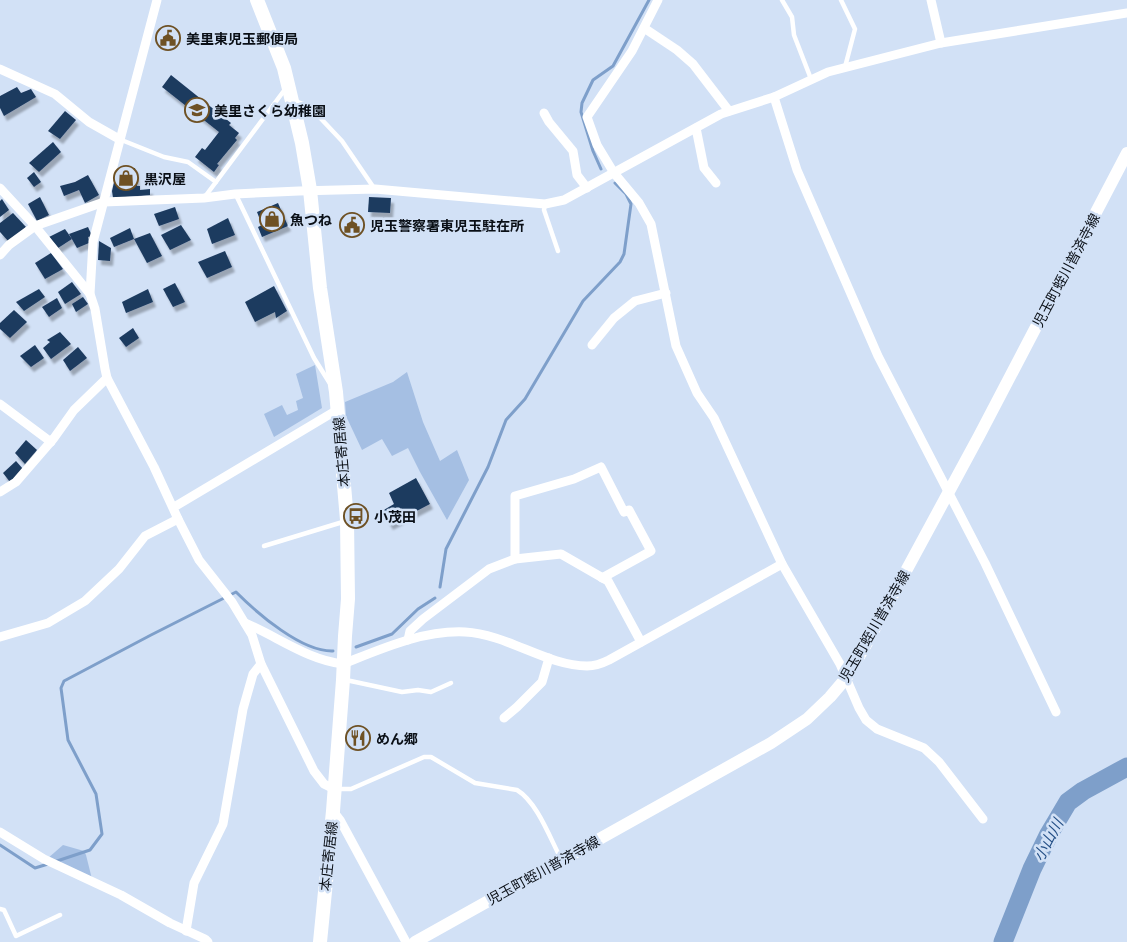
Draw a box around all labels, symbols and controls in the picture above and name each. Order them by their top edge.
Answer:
public building icon: 美里東児玉郵便局 [155,25,181,51]
place label: 美里東児玉郵便局 [186,29,298,48]
school or university icon: 美里さくら幼稚園 [184,97,210,123]
place label: 美里さくら幼稚園 [214,101,326,120]
shop icon: 黒沢屋 [113,165,139,191]
place label: 黒沢屋 [144,169,186,188]
shop icon: 魚つね [259,206,285,232]
place label: 魚つね [290,210,332,229]
street label: 児玉町蛭川普済寺線 [1028,210,1104,330]
public building icon: 児玉警察署東児玉駐在所 [339,212,365,238]
place label: 児玉警察署東児玉駐在所 [370,216,524,235]
street label: 本庄寄居線 [328,416,354,488]
bus stop icon: 小茂田 [343,503,369,529]
place label: 小茂田 [374,507,416,526]
street label: 児玉町蛭川普済寺線 [834,567,914,685]
restaurant icon: めん郷 [345,725,371,751]
place label: めん郷 [376,729,418,748]
water label: 小山川 [1028,813,1069,865]
street label: 本庄寄居線 [315,820,341,892]
street label: 児玉町蛭川普済寺線 [483,831,603,909]

